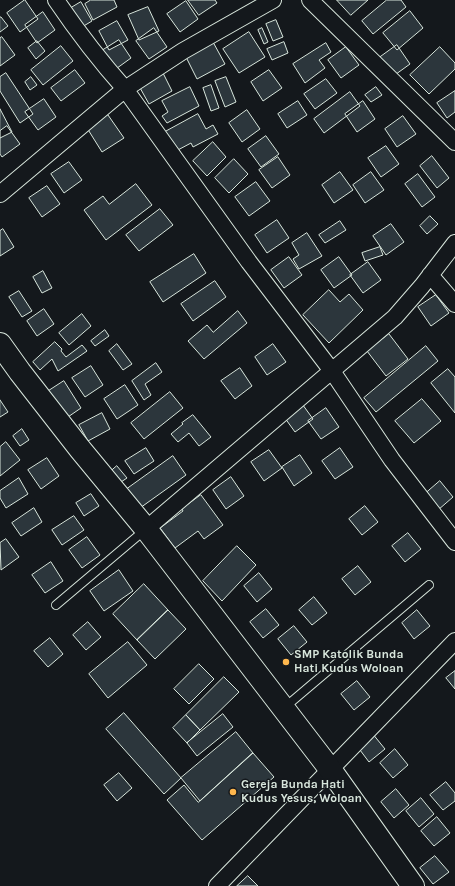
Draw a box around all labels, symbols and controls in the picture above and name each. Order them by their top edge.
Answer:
place label: SMP Katolik Bunda Hati Kudus Woloan [294,648,403,676]
marker: SMP Katolik Bunda Hati Kudus Woloan [281,657,291,667]
place label: Gereja Bunda Hati Kudus Yesus, Woloan [241,778,362,806]
marker: Gereja Bunda Hati Kudus Yesus, Woloan [228,787,238,797]

